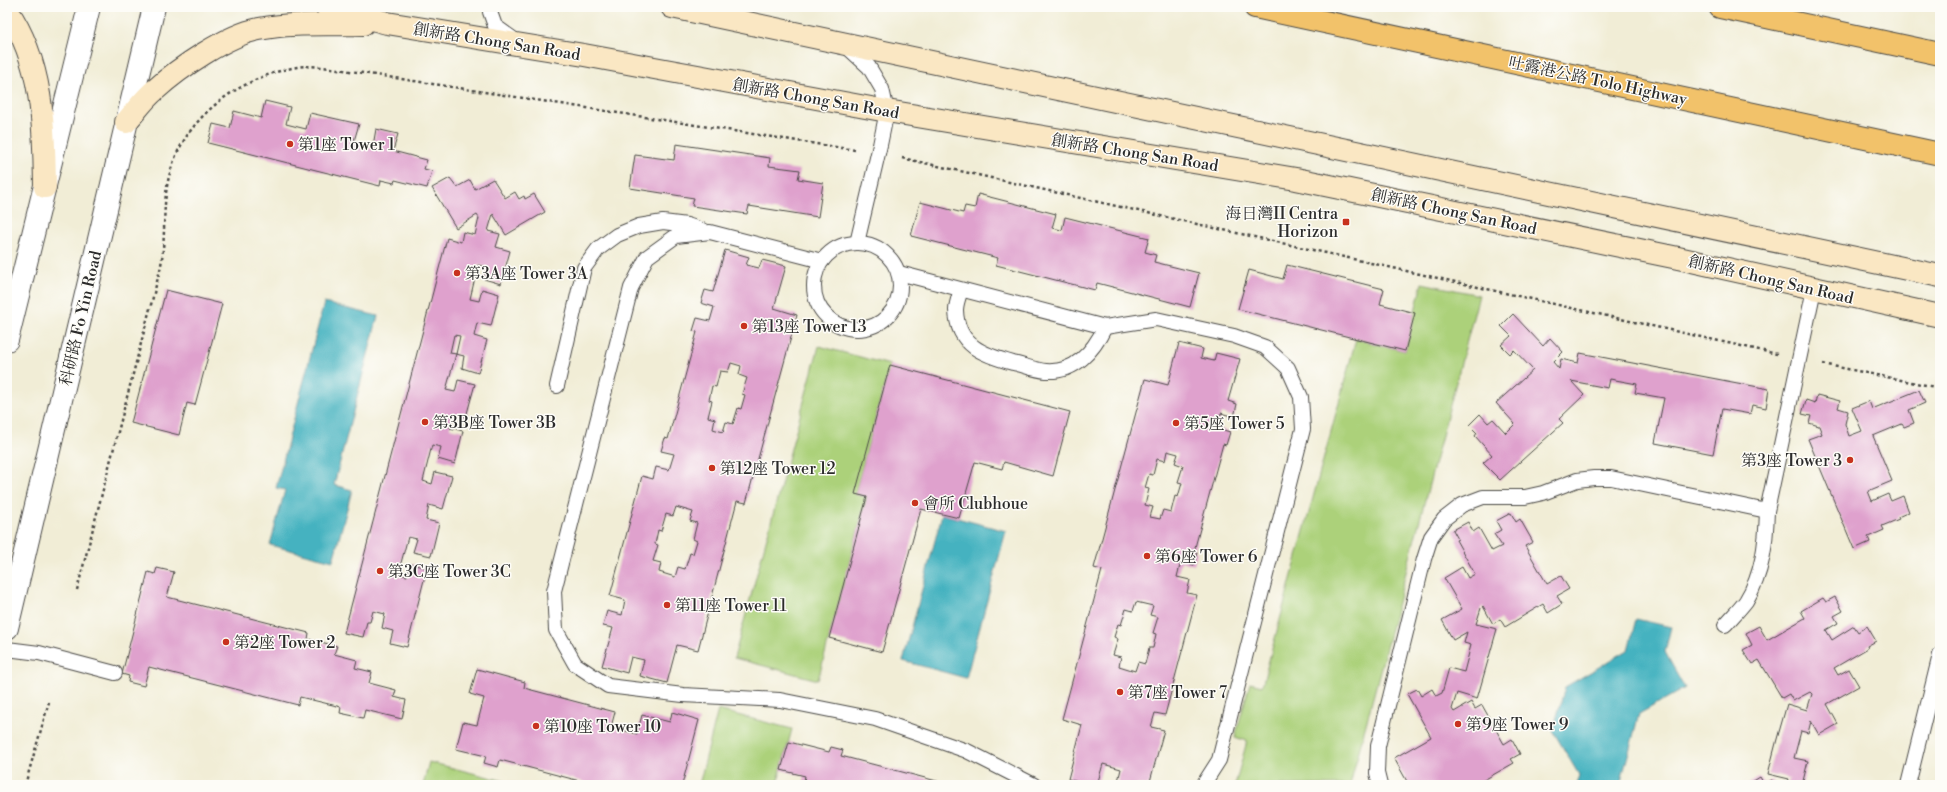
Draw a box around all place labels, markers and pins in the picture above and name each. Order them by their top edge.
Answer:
place label: 第1座 Tower 1 [298,135,395,155]
marker: 第1座 Tower 1 [285,139,295,149]
place label: 海日灣II Centra Horizon [1225,204,1339,242]
marker: 海日灣II Centra Horizon [1341,217,1351,227]
place label: 第3A座 Tower 3A [465,264,589,284]
marker: 第3A座 Tower 3A [452,268,462,278]
place label: 第13座 Tower 13 [752,317,867,337]
marker: 第13座 Tower 13 [739,321,749,331]
place label: 第3B座 Tower 3B [433,413,556,433]
place label: 第5座 Tower 5 [1184,414,1285,434]
marker: 第3B座 Tower 3B [420,417,430,427]
marker: 第5座 Tower 5 [1171,418,1181,428]
place label: 第3座 Tower 3 [1741,451,1842,471]
marker: 第3座 Tower 3 [1845,455,1855,465]
place label: 第12座 Tower 12 [720,459,836,479]
marker: 第12座 Tower 12 [707,463,717,473]
place label: 會所 Clubhoue [923,494,1028,514]
marker: 會所 Clubhoue [910,498,920,508]
place label: 第6座 Tower 6 [1155,547,1258,567]
marker: 第6座 Tower 6 [1142,551,1152,561]
place label: 第3C座 Tower 3C [388,562,511,582]
marker: 第3C座 Tower 3C [375,566,385,576]
place label: 第11座 Tower 11 [675,596,787,616]
marker: 第11座 Tower 11 [662,600,672,610]
place label: 第2座 Tower 2 [234,633,335,653]
marker: 第2座 Tower 2 [221,637,231,647]
place label: 第7座 Tower 7 [1128,683,1227,703]
marker: 第7座 Tower 7 [1115,687,1125,697]
place label: 第9座 Tower 9 [1466,715,1569,735]
place label: 第10座 Tower 10 [544,717,661,737]
marker: 第9座 Tower 9 [1453,719,1463,729]
marker: 第10座 Tower 10 [531,721,541,731]

